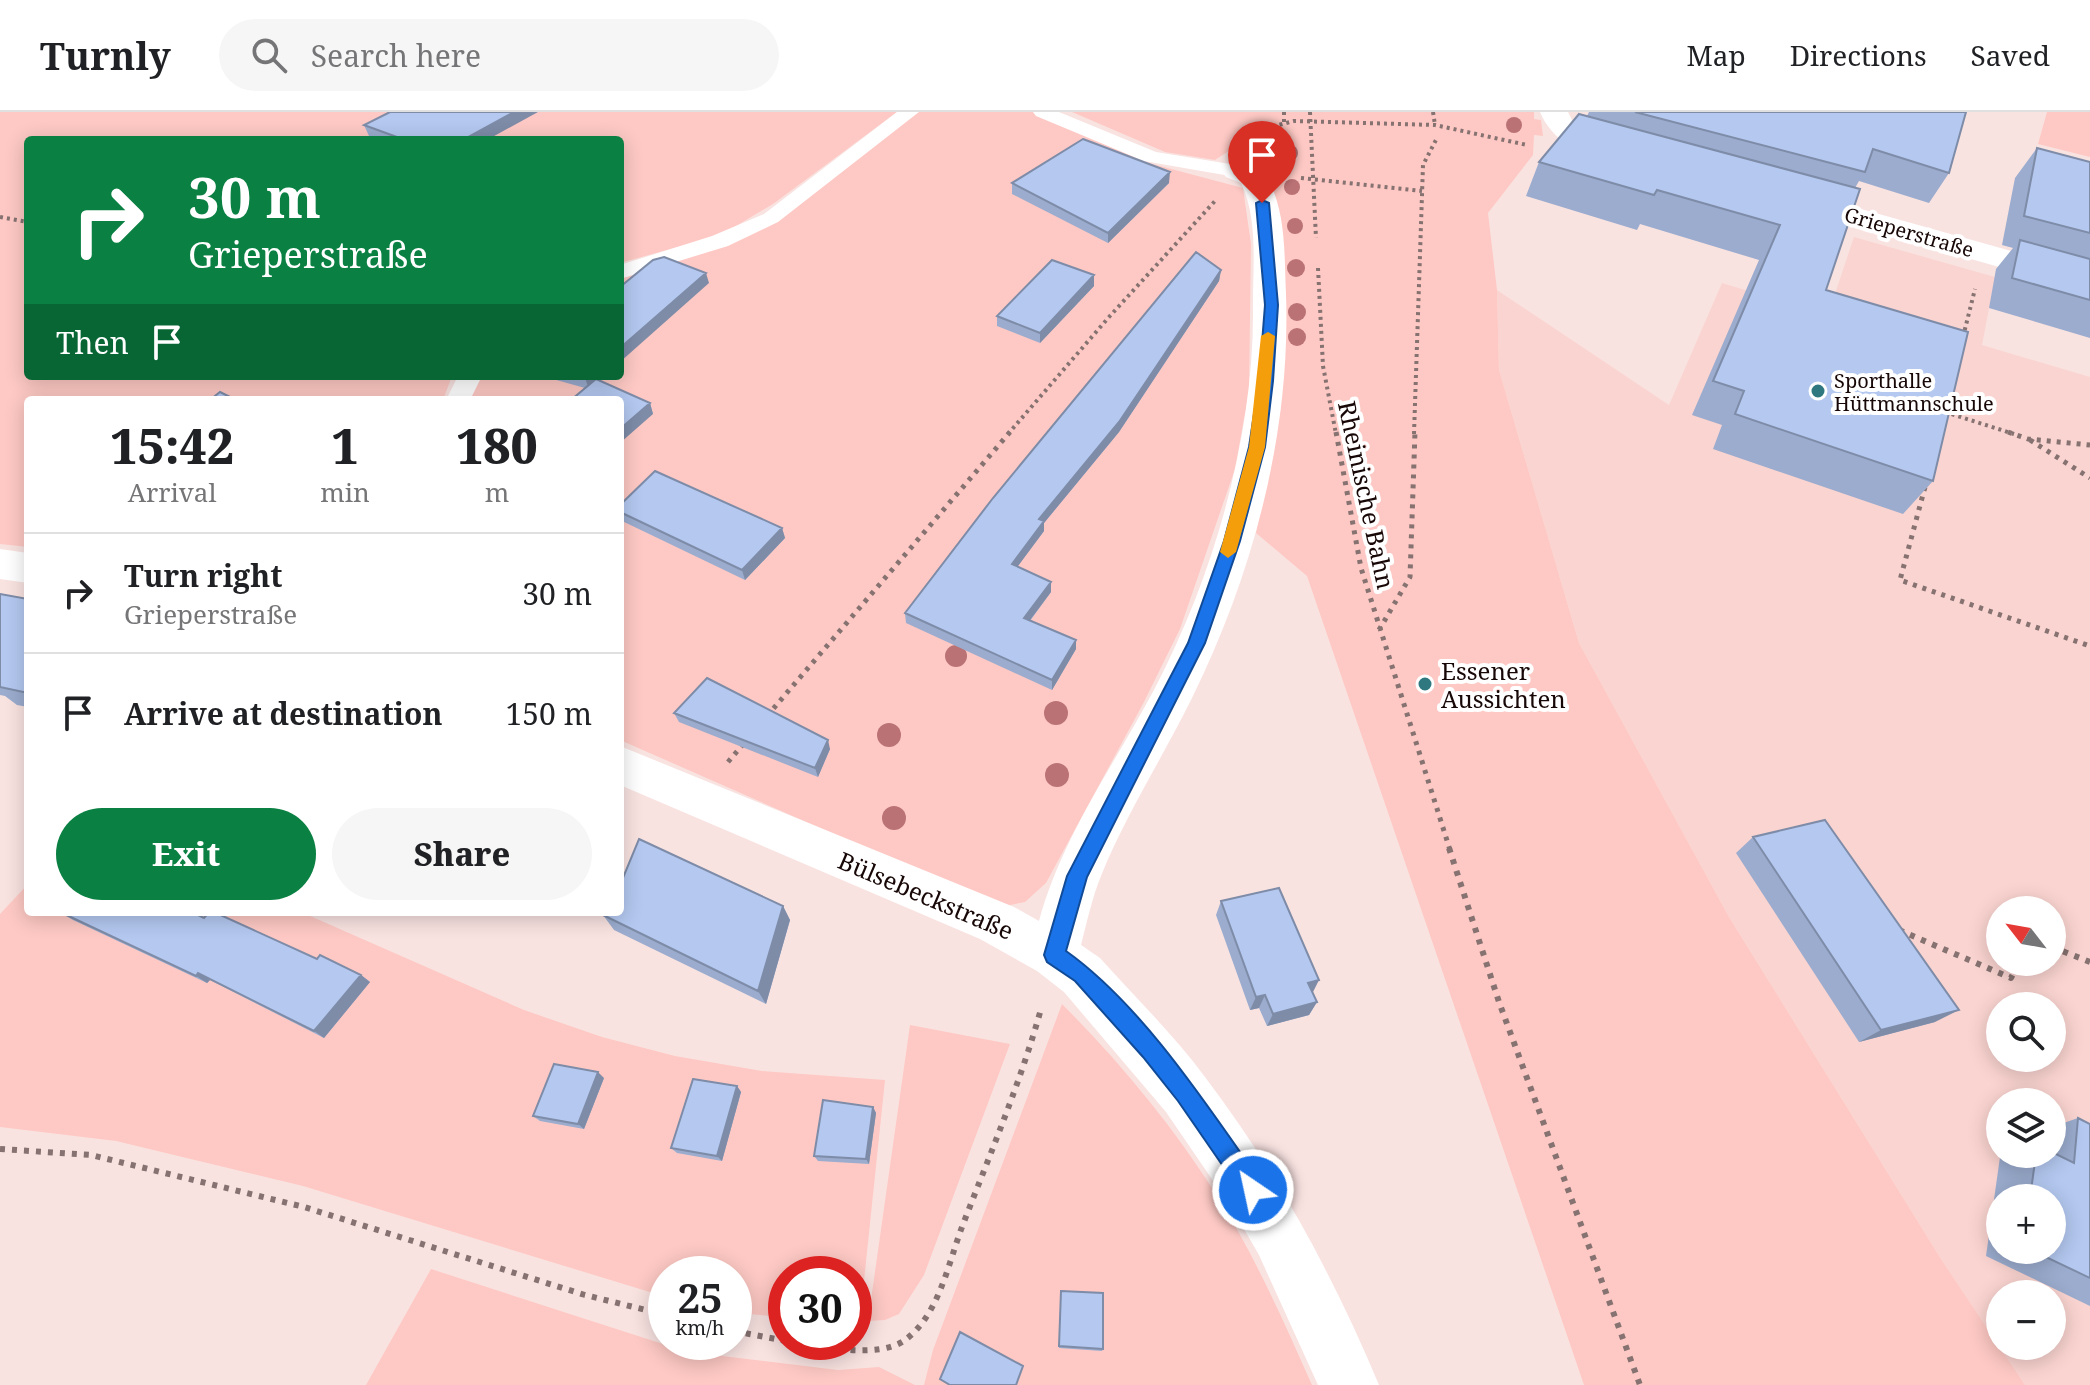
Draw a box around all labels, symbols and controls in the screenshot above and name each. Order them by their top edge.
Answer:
search box [219,19,779,91]
text: Turnly [40,29,171,81]
icon: search [247,33,291,77]
text: Search here [311,35,481,76]
text: Map [1686,36,1746,74]
text: Directions [1790,36,1927,74]
text: Saved [1971,36,2050,74]
pin [1228,121,1296,203]
icon: arrive [1240,133,1284,177]
text: 30 m [188,158,321,234]
icon: right [56,168,160,272]
street label: Grieperstraße [1841,201,1977,263]
text: Grieperstraße [188,230,428,279]
icon: arrive [145,320,189,364]
text: Then [56,322,129,363]
place label: Sporthalle Hüttmannschule [1834,367,1994,417]
marker: Sporthalle Hüttmannschule [1809,382,1827,400]
street label: Rheinische Bahn [1331,398,1403,592]
text: 15:42 [110,413,234,478]
text: 1 [331,413,359,478]
text: 180 [456,413,538,478]
text: Arrival [128,474,217,510]
text: min [320,474,370,510]
text: m [485,474,509,510]
text: Turn right [124,555,282,596]
icon: right [56,571,100,615]
text: 30 m [522,573,592,614]
text: Grieperstraße [124,596,297,632]
place label: Essener Aussichten [1441,654,1566,715]
marker: Essener Aussichten [1416,675,1434,693]
icon: arrive [56,691,100,735]
text: Arrive at destination [124,693,443,734]
text: 150 m [506,693,592,734]
button: Exit [56,808,316,900]
button: Share [332,808,592,900]
street label: Bülsebeckstraße [833,843,1019,947]
north arrow [1986,896,2066,976]
map controls [1986,896,2066,1360]
button: search [1986,992,2066,1072]
button: layers [1986,1088,2066,1168]
position arrow [1211,1148,1295,1232]
button: + [1986,1184,2066,1264]
speed limit sign: 30 [768,1256,872,1360]
text: 25 [677,1270,723,1325]
button: − [1986,1280,2066,1360]
text: km/h [675,1314,725,1341]

